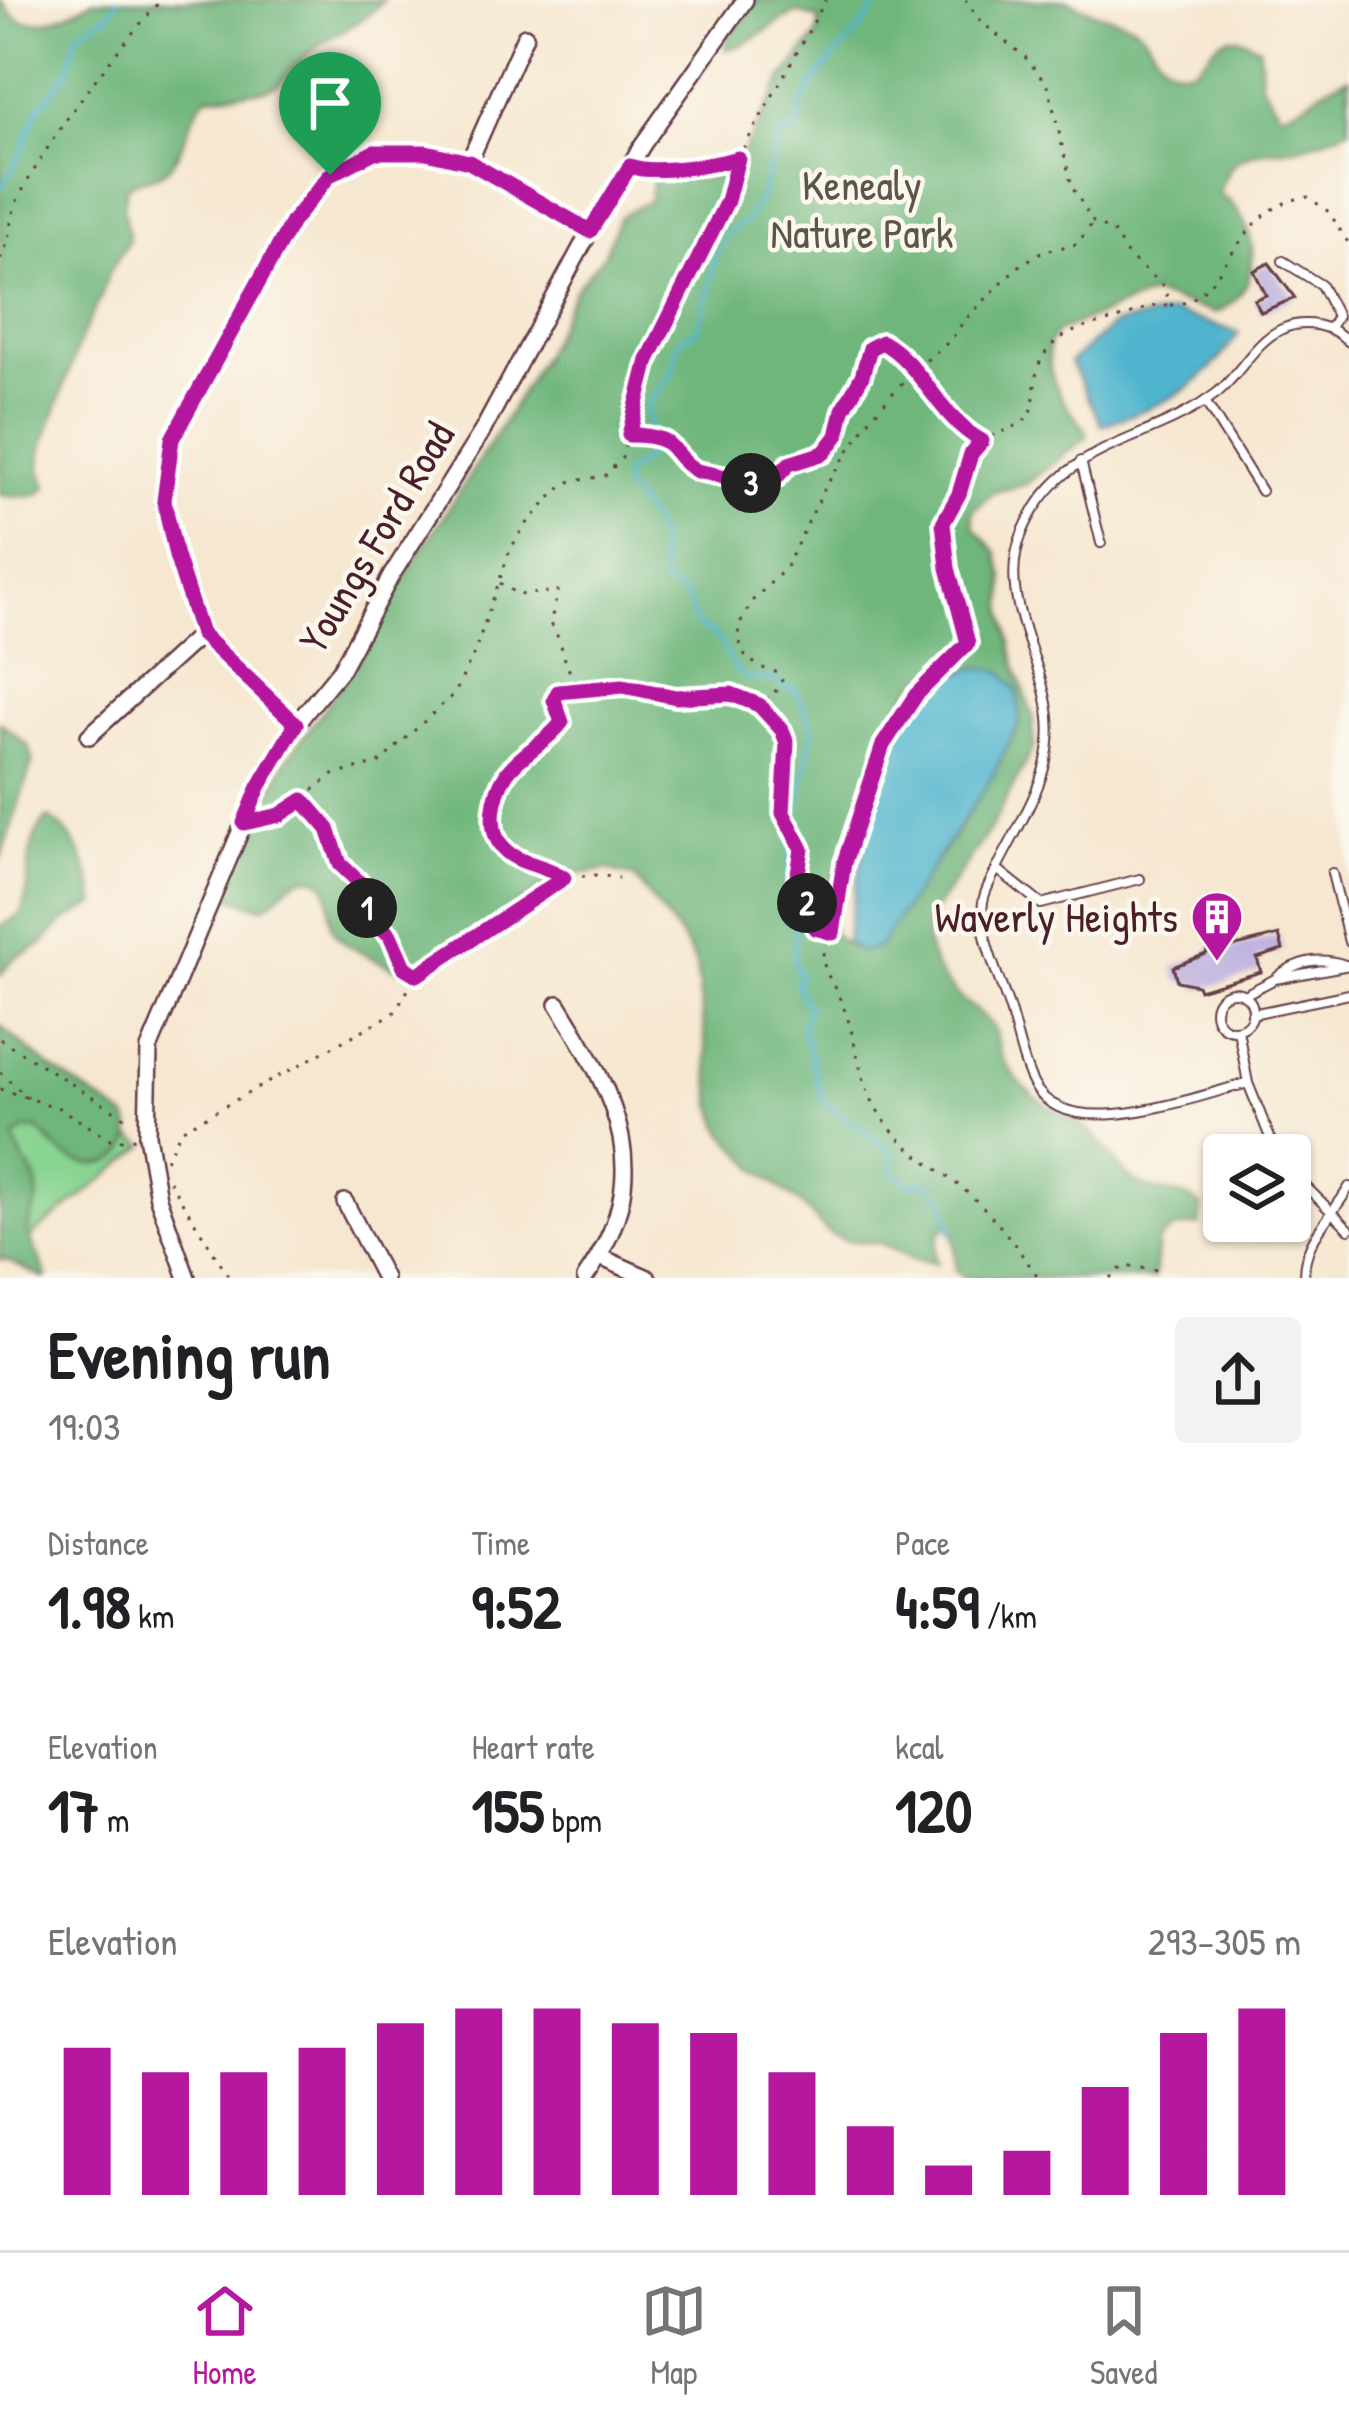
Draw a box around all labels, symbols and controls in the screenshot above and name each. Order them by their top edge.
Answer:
pin [279,52,381,175]
icon: arrive [297,70,363,136]
park label: Kenealy Nature Park [771,156,953,261]
street label: Youngs Ford Road [284,411,467,663]
pin: 3 [721,453,781,513]
text: 3 [744,461,758,505]
pin: 2 [777,873,837,933]
pin: 1 [337,878,397,938]
text: 2 [799,881,815,925]
text: 1 [361,886,373,930]
place label: Waverly Heights [935,888,1178,945]
building icon: Waverly Heights [1189,889,1245,963]
map controls [1203,1134,1311,1242]
button: layers [1203,1134,1311,1242]
text: Evening run [48,1309,330,1399]
button: share [1175,1317,1301,1443]
text: 19:03 [48,1399,120,1452]
text: Distance [48,1521,149,1565]
text: Time [472,1521,530,1565]
text: Pace [895,1521,950,1565]
text: 1.98 [48,1565,131,1647]
text: 9:52 [472,1565,561,1647]
text: 4:59 [895,1565,979,1647]
text: km [131,1594,174,1638]
text: /km [979,1594,1037,1638]
text: Elevation [48,1725,158,1769]
text: Heart rate [472,1725,595,1769]
text: kcal [895,1725,944,1769]
text: 17 [48,1769,99,1851]
text: 155 [472,1769,544,1851]
text: 120 [895,1769,972,1851]
text: m [99,1798,130,1842]
text: bpm [544,1798,602,1842]
text: Elevation [48,1914,178,1967]
text: 293–305 m [1148,1914,1301,1967]
tab: Home [192,2278,258,2394]
tab: Map [641,2278,707,2394]
tab: Saved [1090,2278,1157,2394]

